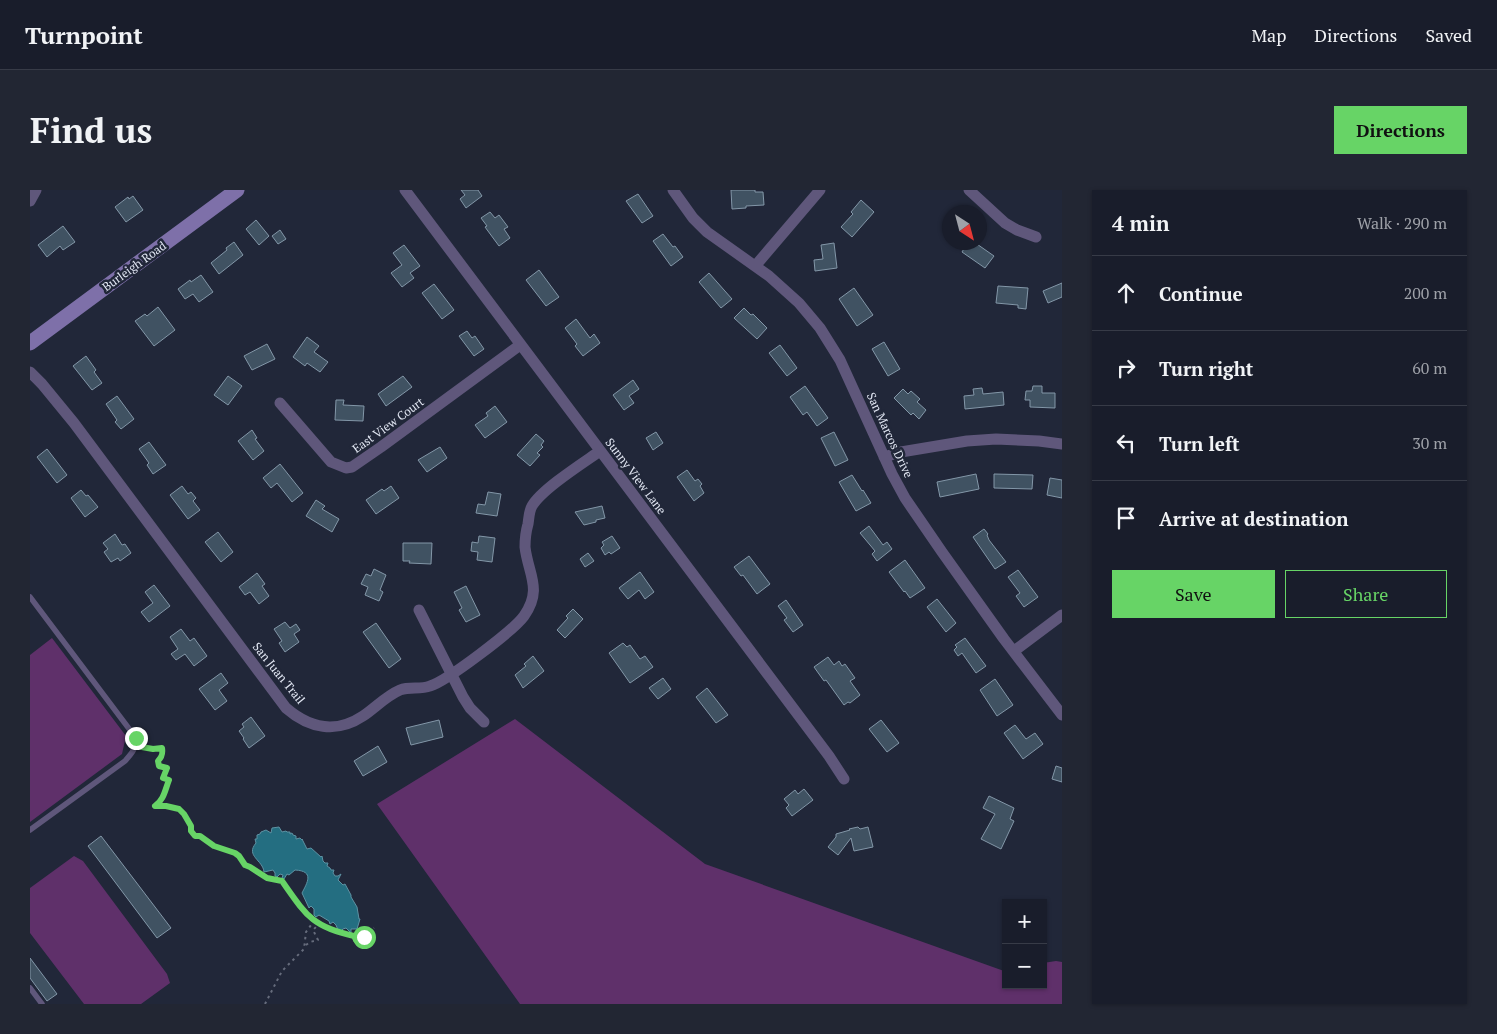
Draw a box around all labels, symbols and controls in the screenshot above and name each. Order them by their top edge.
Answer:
text: Turnpoint [25,19,143,51]
text: Map [1251,23,1286,47]
text: Directions [1314,23,1397,47]
text: Saved [1425,23,1472,47]
button: Directions [1334,106,1467,154]
text: Find us [30,107,152,153]
north arrow [942,205,987,250]
text: 4 min [1112,209,1169,237]
text: Walk · 290 m [1357,212,1447,234]
street label: Burleigh Road [99,238,169,294]
icon: ahead [1112,279,1140,307]
text: Continue [1159,281,1243,306]
text: 200 m [1404,282,1447,304]
icon: right [1112,354,1140,382]
text: Turn right [1159,356,1253,381]
text: 60 m [1412,357,1447,379]
street label: San Marcos Drive [864,390,916,480]
street label: East View Court [349,394,427,456]
icon: left [1112,429,1140,457]
text: Turn left [1159,431,1240,456]
text: 30 m [1412,432,1447,454]
street label: Sunny View Lane [602,435,670,517]
icon: arrive [1112,504,1140,532]
text: Arrive at destination [1159,506,1348,531]
button: Save [1112,570,1275,618]
button: Share [1285,570,1447,618]
street label: San Juan Trail [250,639,309,707]
route end [125,727,148,750]
map controls [1002,899,1047,989]
button: + [1002,899,1047,944]
route start [353,926,376,949]
button: − [1002,944,1047,989]

